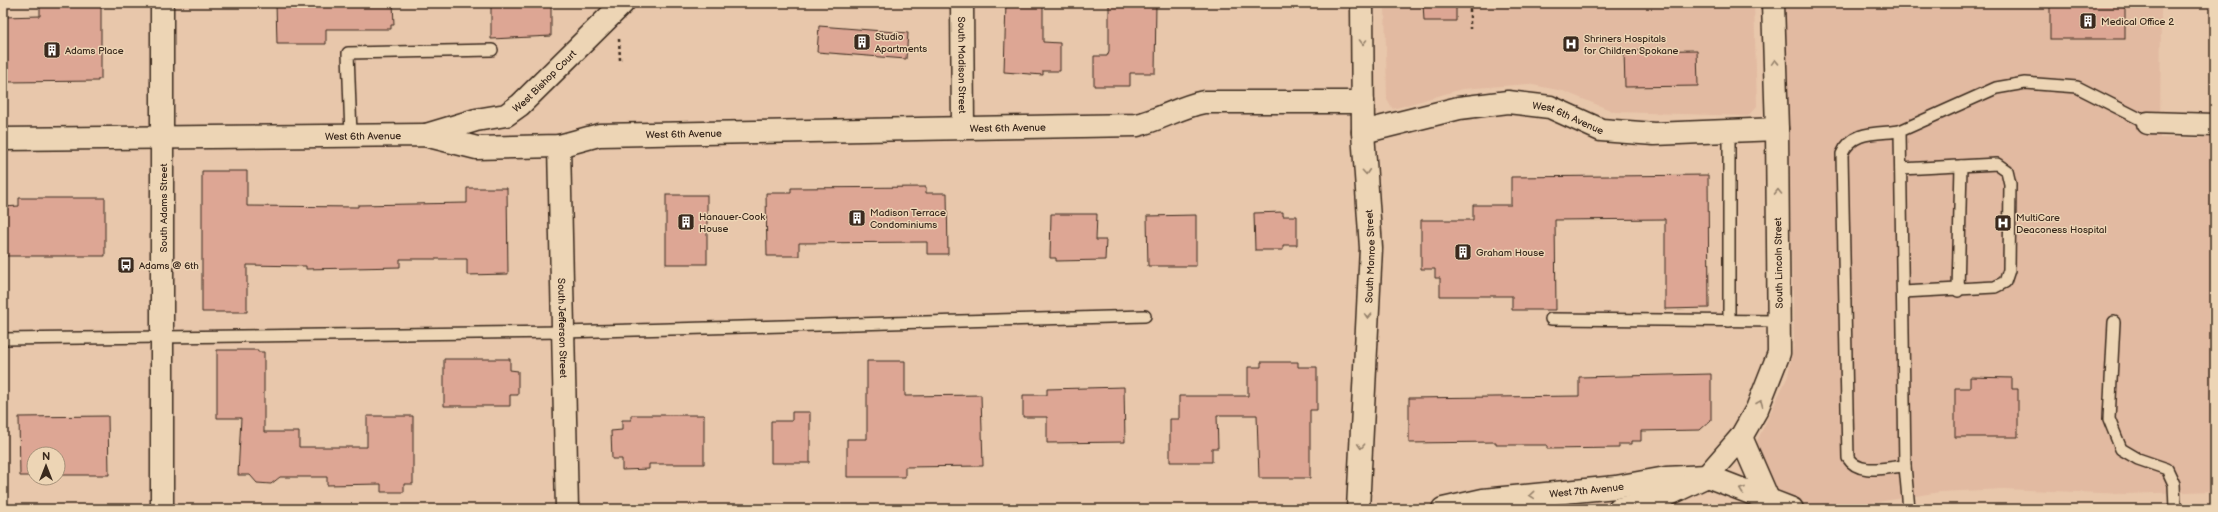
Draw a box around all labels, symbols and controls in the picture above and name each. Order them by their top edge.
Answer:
building icon: Medical Office 2 [2078,11,2098,31]
street label: South Madison Street [955,16,968,114]
place label: Medical Office 2 [2101,16,2174,28]
place label: Studio Apartments [875,31,927,55]
building icon: Studio Apartments [852,32,872,52]
place label: Shriners Hospitals for Children Spokane [1584,33,1679,57]
hospital icon: Shriners Hospitals for Children Spokane [1561,34,1581,54]
one-way arrow [1359,39,1367,45]
building icon: Adams Place [42,40,62,60]
place label: Adams Place [65,45,124,57]
street label: West Bishop Court [511,48,579,115]
one-way arrow [1771,59,1779,65]
street label: West 6th Avenue [1532,100,1605,137]
street label: West 6th Avenue [970,122,1046,135]
street label: West 6th Avenue [646,128,722,141]
street label: West 6th Avenue [325,130,401,143]
street label: South Adams Street [158,164,170,252]
one-way arrow [1362,169,1370,175]
one-way arrow [1774,189,1782,195]
place label: Madison Terrace Condominiums [870,207,946,231]
building icon: Madison Terrace Condominiums [847,208,867,228]
street label: South Monroe Street [1363,209,1378,303]
place label: Hanauer-Cook House [699,211,765,235]
building icon: Hanauer-Cook House [676,212,696,232]
place label: MultiCare Deaconess Hospital [2016,212,2107,236]
hospital icon: MultiCare Deaconess Hospital [1993,213,2013,233]
street label: South Lincoln Street [1772,217,1786,309]
building icon: Graham House [1453,242,1473,262]
place label: Graham House [1476,247,1544,259]
bus stop icon: Adams @ 6th [116,255,136,275]
place label: Adams @ 6th [139,260,199,272]
street label: South Jefferson Street [555,278,569,378]
one-way arrow [1363,313,1372,319]
one-way arrow [1755,399,1763,406]
one-way arrow [1357,442,1366,449]
north arrow [26,446,66,486]
text: N [42,450,50,463]
street label: West 7th Avenue [1549,481,1625,500]
one-way arrow [1739,486,1746,494]
one-way arrow [1529,490,1535,499]

